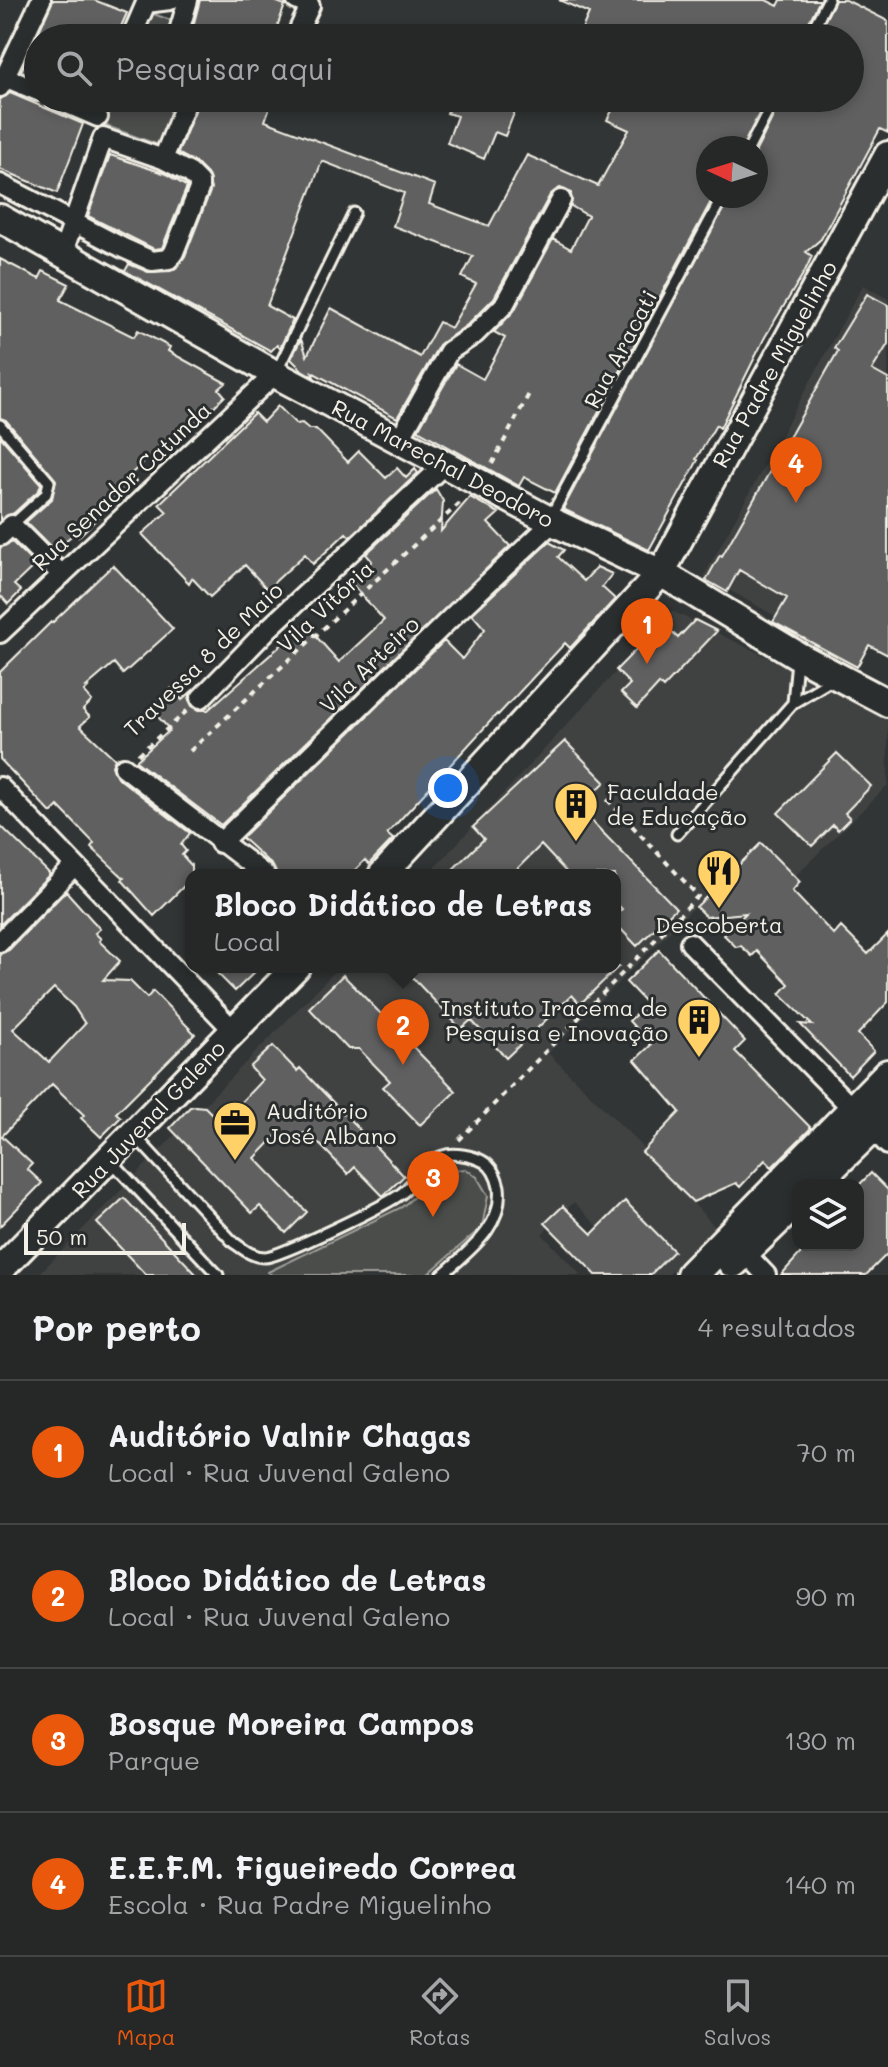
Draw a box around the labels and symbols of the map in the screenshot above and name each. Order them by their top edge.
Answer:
north arrow [696,136,768,208]
street label: Rua Padre Miguelinho [705,255,843,473]
street label: Rua Aracati [577,285,663,413]
street label: Rua Marechal Deodoro [327,392,559,534]
street label: Rua Senador Catunda [25,395,217,577]
pin: 4 [770,437,822,503]
street label: Vila Vitória [270,554,380,658]
street label: Travessa 8 de Maio [117,576,289,742]
pin: 1 [621,598,673,664]
street label: Vila Arteiro [313,609,425,719]
your location [428,768,468,808]
place label: Faculdade de Educação [607,777,747,831]
building icon: Faculdade de Educação [552,780,600,843]
restaurant icon: Descoberta [695,847,743,910]
place label: Descoberta [655,910,783,939]
place label: Instituto Iracema de Pesquisa e Inovação [441,993,668,1047]
building icon: Instituto Iracema de Pesquisa e Inovação [675,996,723,1059]
pin: 2 [377,999,429,1065]
street label: Rua Juvenal Galeno [65,1034,231,1204]
place label: Auditório José Albano [266,1096,396,1150]
office icon: Auditório José Albano [211,1099,259,1162]
pin: 3 [407,1151,459,1217]
scale bar [24,1219,186,1255]

